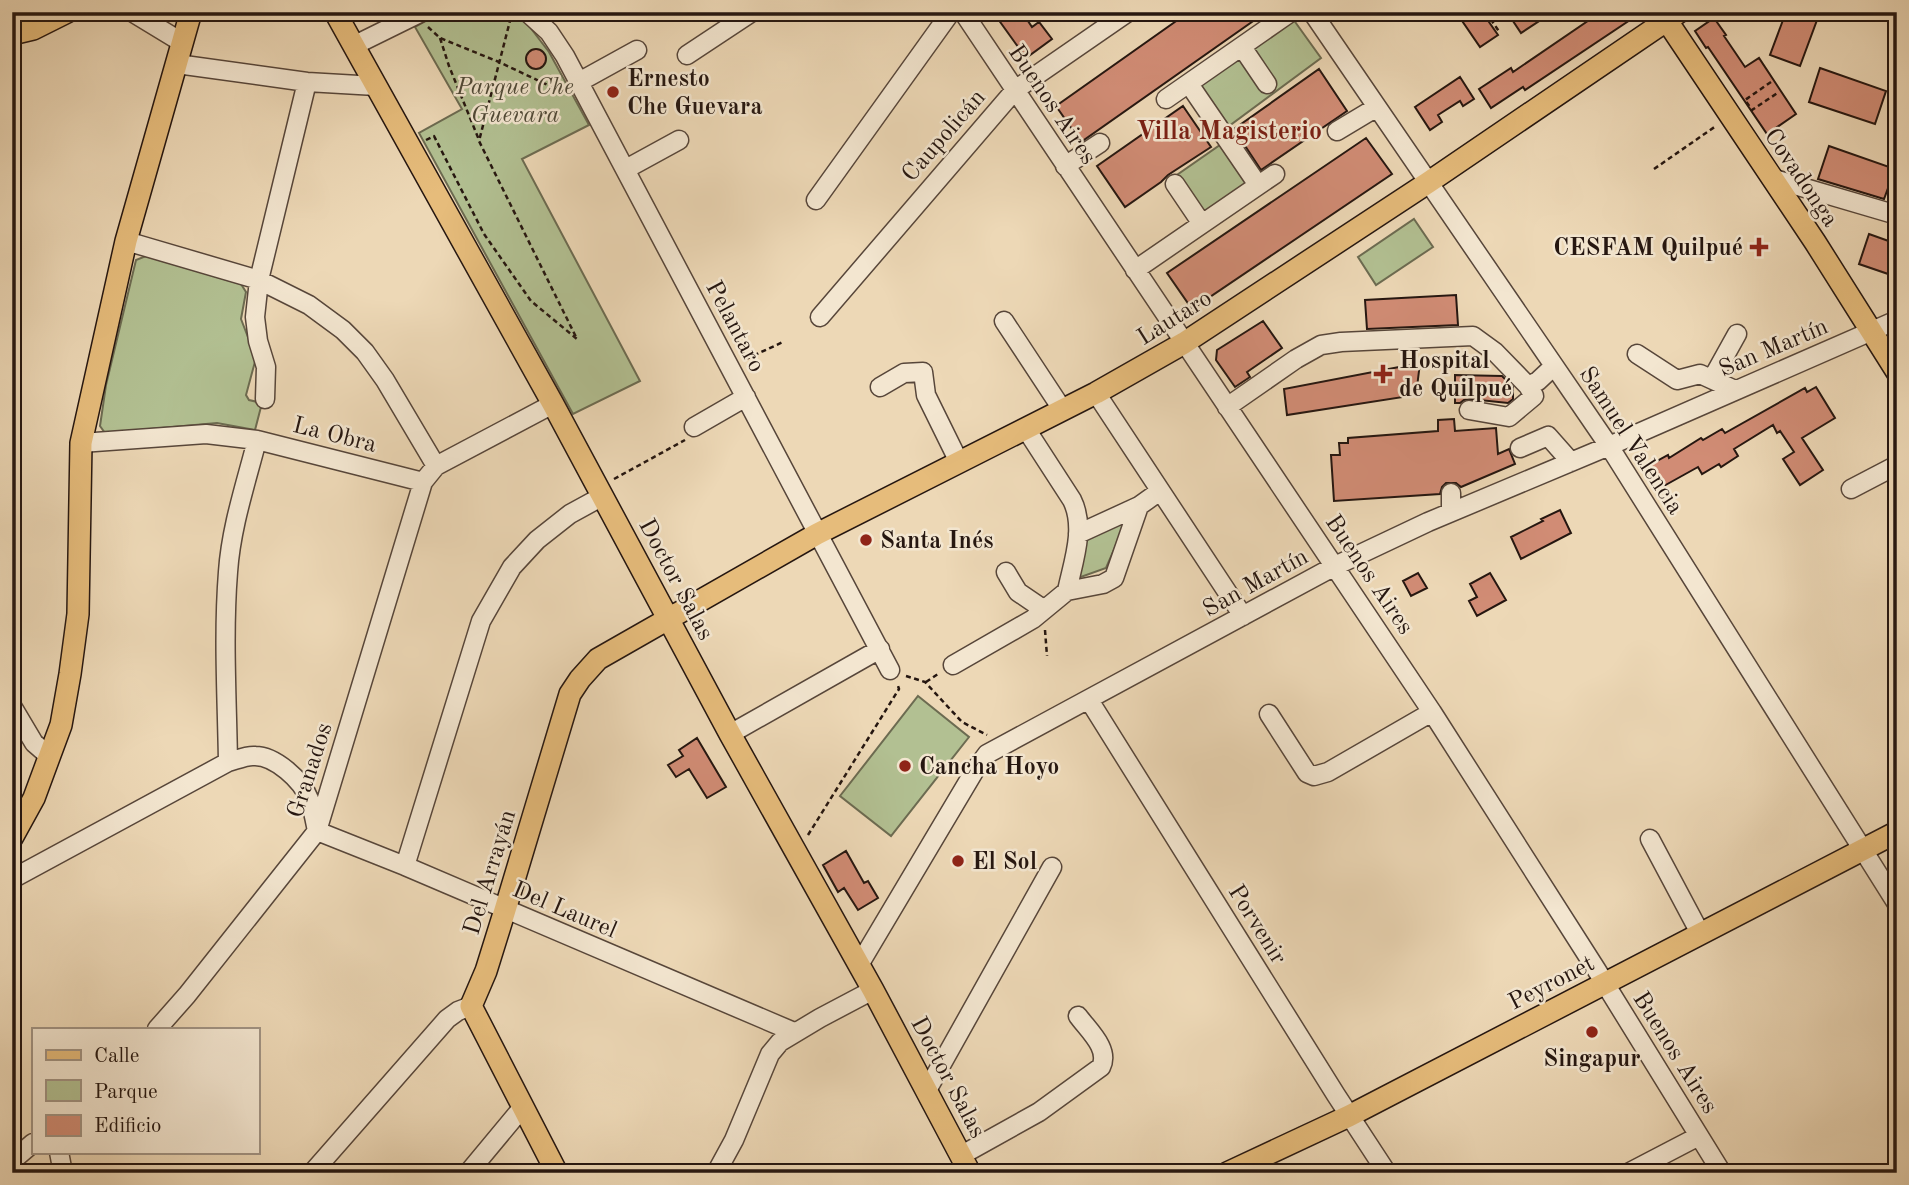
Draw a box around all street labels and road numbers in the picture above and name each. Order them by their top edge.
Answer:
street label: Buenos Aires [1003,41,1100,169]
street label: Caupolicán [898,86,991,187]
street label: Covadonga [1759,125,1842,232]
street label: Pelantaro [700,277,768,376]
street label: Lautaro [1134,287,1217,351]
street label: San Martín [1716,315,1832,383]
street label: Samuel Valencia [1574,363,1687,519]
street label: La Obra [290,414,379,458]
street label: Buenos Aires [1320,511,1417,639]
street label: Doctor Salas [633,515,717,644]
street label: San Martín [1199,545,1313,622]
street label: Granados [284,720,338,821]
street label: Del Arrayán [461,807,521,938]
street label: Del Laurel [508,878,620,944]
street label: Porvenir [1223,881,1290,969]
street label: Peyronet [1505,952,1599,1016]
street label: Buenos Aires [1627,988,1721,1118]
street label: Doctor Salas [905,1013,989,1142]

